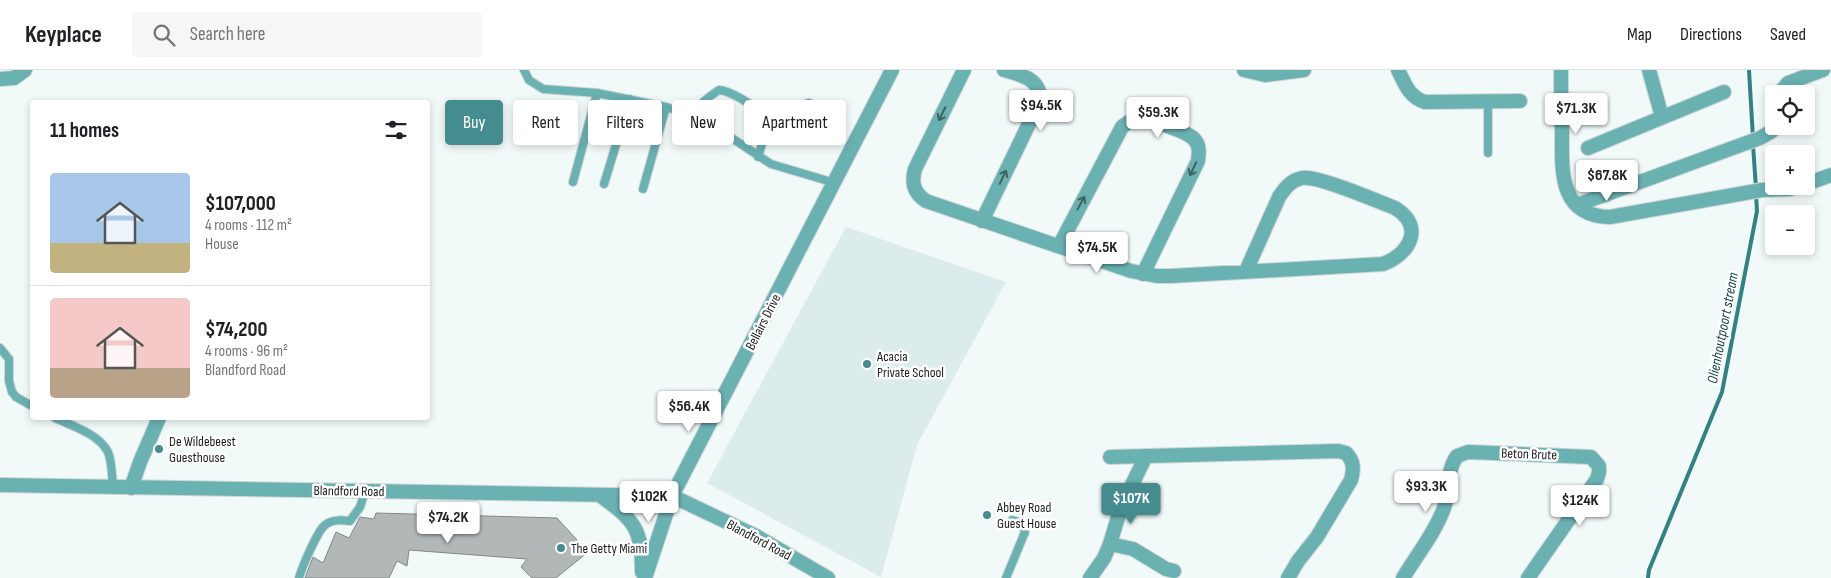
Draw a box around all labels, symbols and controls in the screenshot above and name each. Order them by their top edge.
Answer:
search box [132,12,482,57]
text: Keyplace [25,20,102,49]
icon: search [150,21,178,49]
text: Search here [190,23,265,46]
text: Map [1627,24,1652,45]
text: Directions [1680,24,1742,45]
text: Saved [1770,24,1806,45]
map controls [1765,85,1815,255]
button: locate [1765,85,1815,135]
pin: $94.5K [1000,90,1082,132]
pin: $71.3K [1535,92,1617,135]
text: $94.5K [1020,96,1062,115]
pin: $59.3K [1117,97,1199,139]
text: $71.3K [1556,99,1596,118]
chip: Buy [445,100,503,145]
chip: Rent [513,100,578,145]
chip: Filters [588,100,662,145]
chip: New [672,100,734,145]
chip: Apartment [744,100,846,145]
text: $59.3K [1137,103,1179,122]
one-way arrow [937,106,946,121]
icon: filters [382,116,410,144]
text: 11 homes [50,118,119,143]
button: + [1765,145,1815,195]
pin: $67.8K [1566,160,1648,202]
one-way arrow [1188,162,1198,177]
text: $67.8K [1587,166,1627,185]
one-way arrow [999,170,1009,185]
text: $107,000 [205,191,276,216]
icon: home [90,193,150,253]
one-way arrow [1077,196,1087,211]
button: − [1765,205,1815,255]
text: 4 rooms · 112 m² [205,216,292,235]
pin: $74.5K [1056,232,1138,274]
text: House [205,235,239,254]
text: $74.5K [1077,238,1117,257]
water label: Olienhoutpoort stream [1703,270,1743,385]
street label: Bellairs Drive [742,291,784,353]
text: $74,200 [205,317,268,342]
icon: home [90,318,150,378]
text: 4 rooms · 96 m² [205,342,288,361]
place label: Acacia Private School [876,348,944,381]
marker: Acacia Private School [861,358,873,370]
text: Blandford Road [205,361,286,380]
pin: $56.4K [648,390,730,433]
text: $56.4K [668,397,710,416]
place label: De Wildebeest Guesthouse [169,433,236,466]
marker: De Wildebeest Guesthouse [153,443,165,455]
street label: Beton Brute [1501,445,1557,463]
pin: $93.3K [1385,470,1467,513]
text: $93.3K [1405,477,1447,496]
pin: $102K [614,480,684,523]
street label: Blandford Road [313,482,385,500]
pin: $107K [1096,482,1166,525]
pin: $124K [1545,484,1615,527]
text: $102K [631,487,667,506]
text: $107K [1112,489,1150,508]
text: $124K [1562,491,1598,510]
place label: Abbey Road Guest House [996,499,1056,532]
pin: $74.2K [407,502,489,544]
text: $74.2K [428,508,468,527]
marker: Abbey Road Guest House [981,509,993,521]
street label: Blandford Road [724,516,794,564]
place label: The Getty Miami [571,540,647,557]
marker: The Getty Miami [555,542,567,554]

